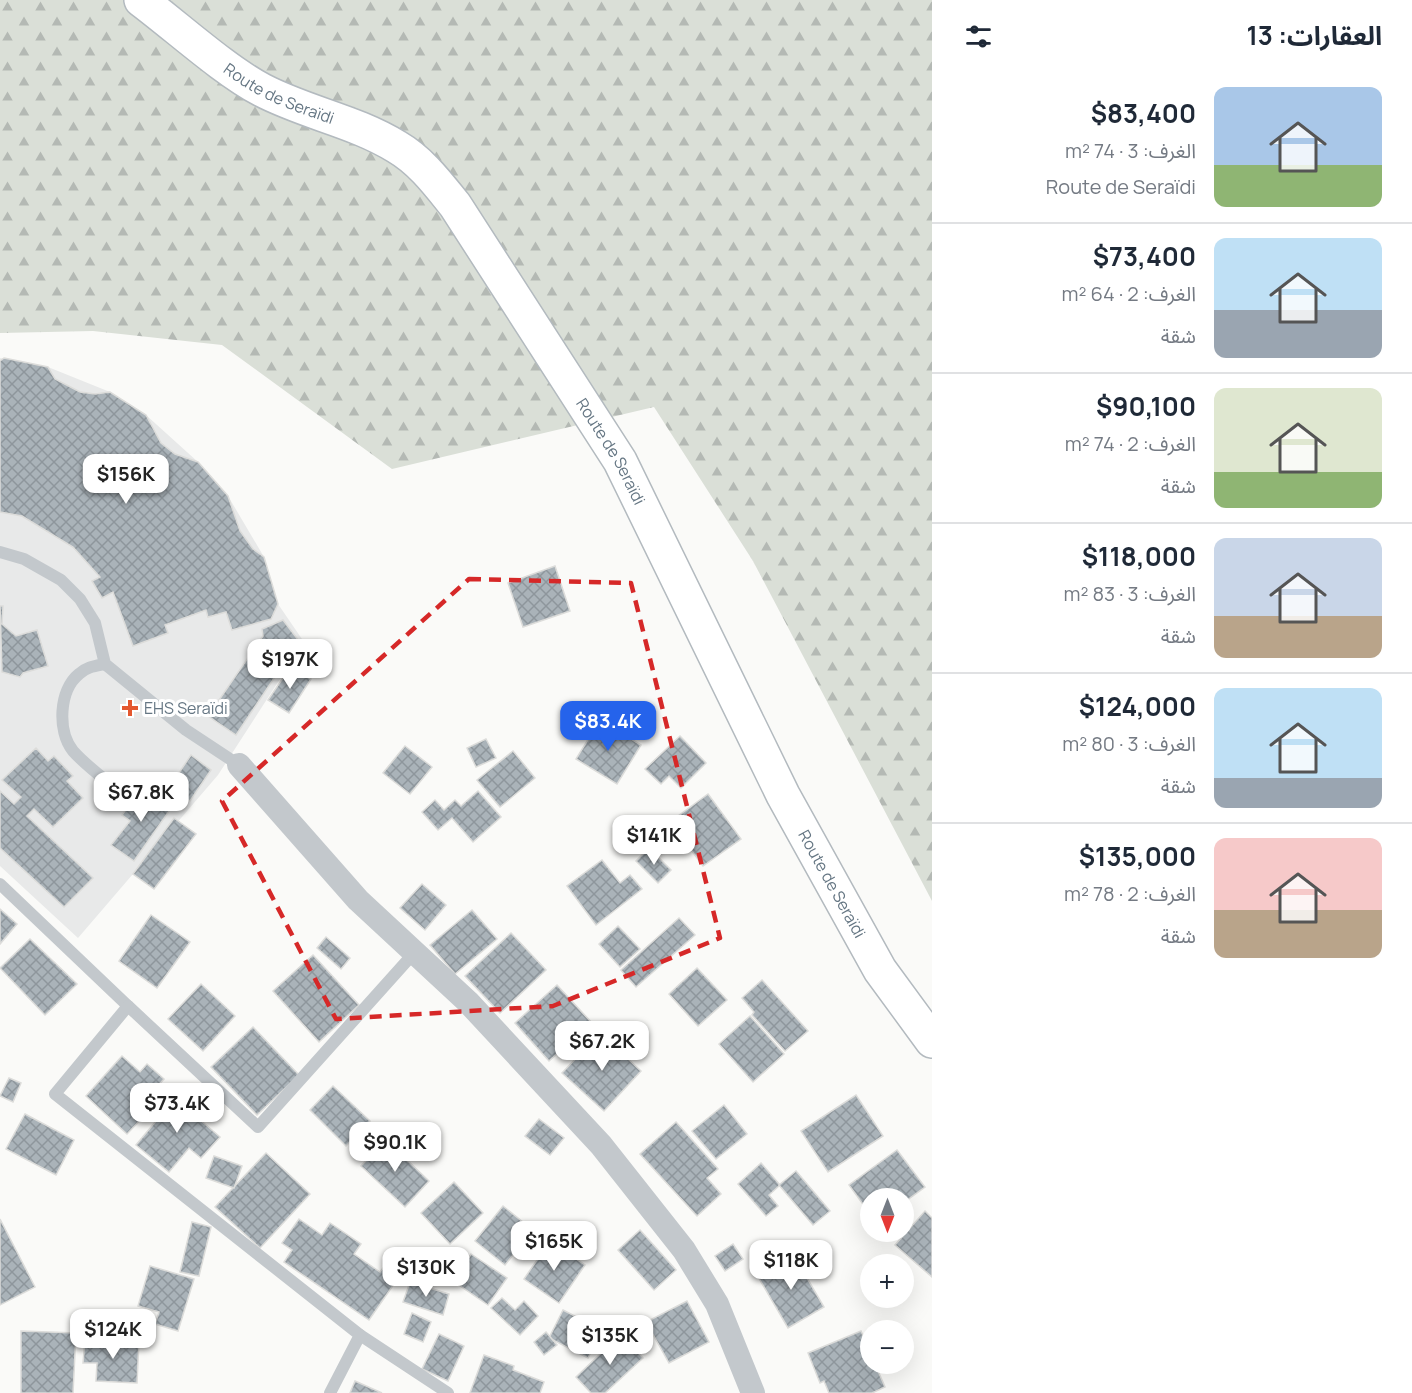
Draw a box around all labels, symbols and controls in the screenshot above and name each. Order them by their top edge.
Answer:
text: العقارات: 13 [1246,17,1382,53]
icon: filters [962,20,995,53]
street label: Route de Seraïdi [219,58,337,129]
text: $83,400 [1091,95,1196,131]
icon: home [1262,111,1334,183]
text: الغرف: 3 · 74 m² [1065,137,1196,164]
text: Route de Seraïdi [1046,173,1196,200]
text: $73,400 [1093,238,1196,274]
icon: home [1262,262,1334,334]
text: الغرف: 2 · 64 m² [1062,280,1196,307]
text: شقة [1161,322,1196,349]
text: $90,100 [1096,388,1196,424]
street label: Route de Seraïdi [571,394,651,508]
icon: home [1262,412,1334,484]
text: الغرف: 2 · 74 m² [1065,430,1196,457]
pin: $156K [84,454,168,505]
text: $156K [97,460,155,487]
text: شقة [1161,472,1196,499]
text: $118,000 [1082,538,1196,574]
icon: home [1262,562,1334,634]
text: الغرف: 3 · 83 m² [1063,580,1196,607]
text: شقة [1161,622,1196,649]
pin: $197K [248,639,332,690]
text: $197K [261,645,319,672]
text: $124,000 [1079,688,1196,724]
place label: EHS Seraïdi [144,697,228,719]
marker: EHS Seraïdi [121,699,139,717]
pin: $83.4K [559,701,657,752]
text: $83.4K [574,707,642,734]
icon: home [1262,712,1334,784]
text: الغرف: 3 · 80 m² [1062,730,1196,757]
pin: $67.8K [92,772,190,823]
text: شقة [1161,772,1196,799]
text: $67.8K [108,778,174,805]
pin: $141K [612,815,696,866]
text: $141K [626,821,682,848]
street label: Route de Seraïdi [793,826,871,942]
text: $135,000 [1079,838,1196,874]
icon: home [1262,862,1334,934]
text: الغرف: 2 · 78 m² [1064,880,1196,907]
text: شقة [1161,922,1196,949]
pin: $67.2K [553,1021,651,1072]
text: $67.2K [569,1027,635,1054]
pin: $73.4K [128,1083,226,1134]
text: $73.4K [144,1089,210,1116]
pin: $90.1K [346,1122,444,1173]
text: $90.1K [363,1128,427,1155]
north arrow [860,1188,914,1242]
map controls [860,1188,914,1374]
pin: $165K [512,1221,596,1272]
text: $165K [525,1227,583,1254]
pin: $118K [749,1240,833,1291]
text: $118K [763,1246,819,1273]
pin: $130K [384,1247,468,1298]
text: $130K [396,1253,456,1280]
button: + [860,1254,914,1308]
pin: $124K [71,1309,155,1360]
text: $124K [84,1315,142,1342]
pin: $135K [568,1315,652,1366]
button: − [860,1320,914,1374]
text: $135K [581,1321,639,1348]

